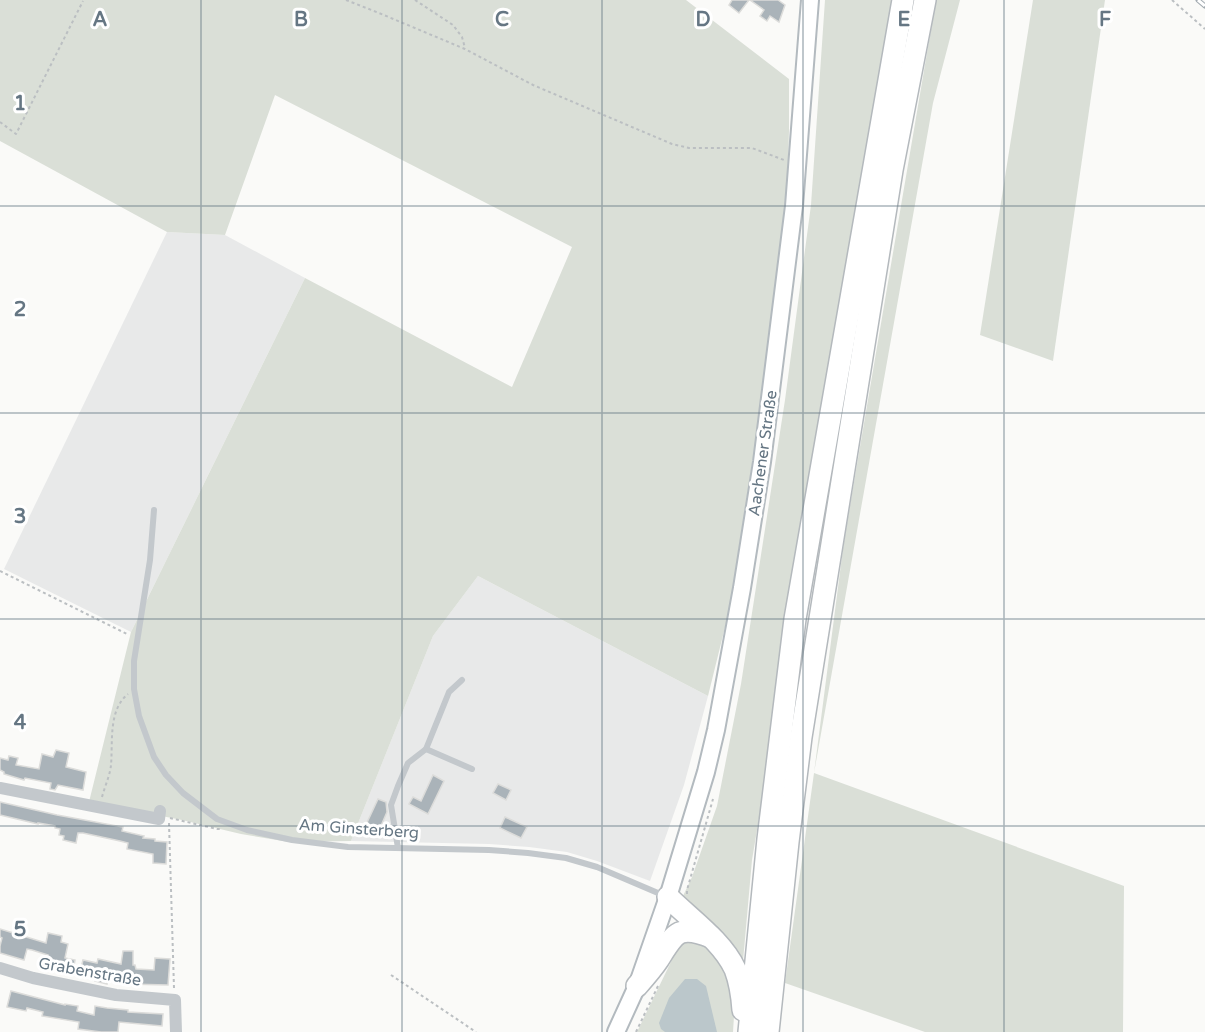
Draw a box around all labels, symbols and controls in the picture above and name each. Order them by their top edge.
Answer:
text: A [93,8,108,32]
text: B [294,8,308,32]
text: C [495,8,509,32]
text: D [695,8,711,32]
text: E [898,8,911,32]
text: F [1099,8,1111,32]
text: 1 [14,92,26,116]
text: 2 [14,298,26,322]
street label: Aachener Straße [744,389,782,517]
text: 3 [14,505,26,529]
text: 4 [14,711,27,735]
street label: Am Ginsterberg [298,815,420,843]
text: 5 [14,918,26,942]
street label: Grabenstraße [37,953,143,991]

